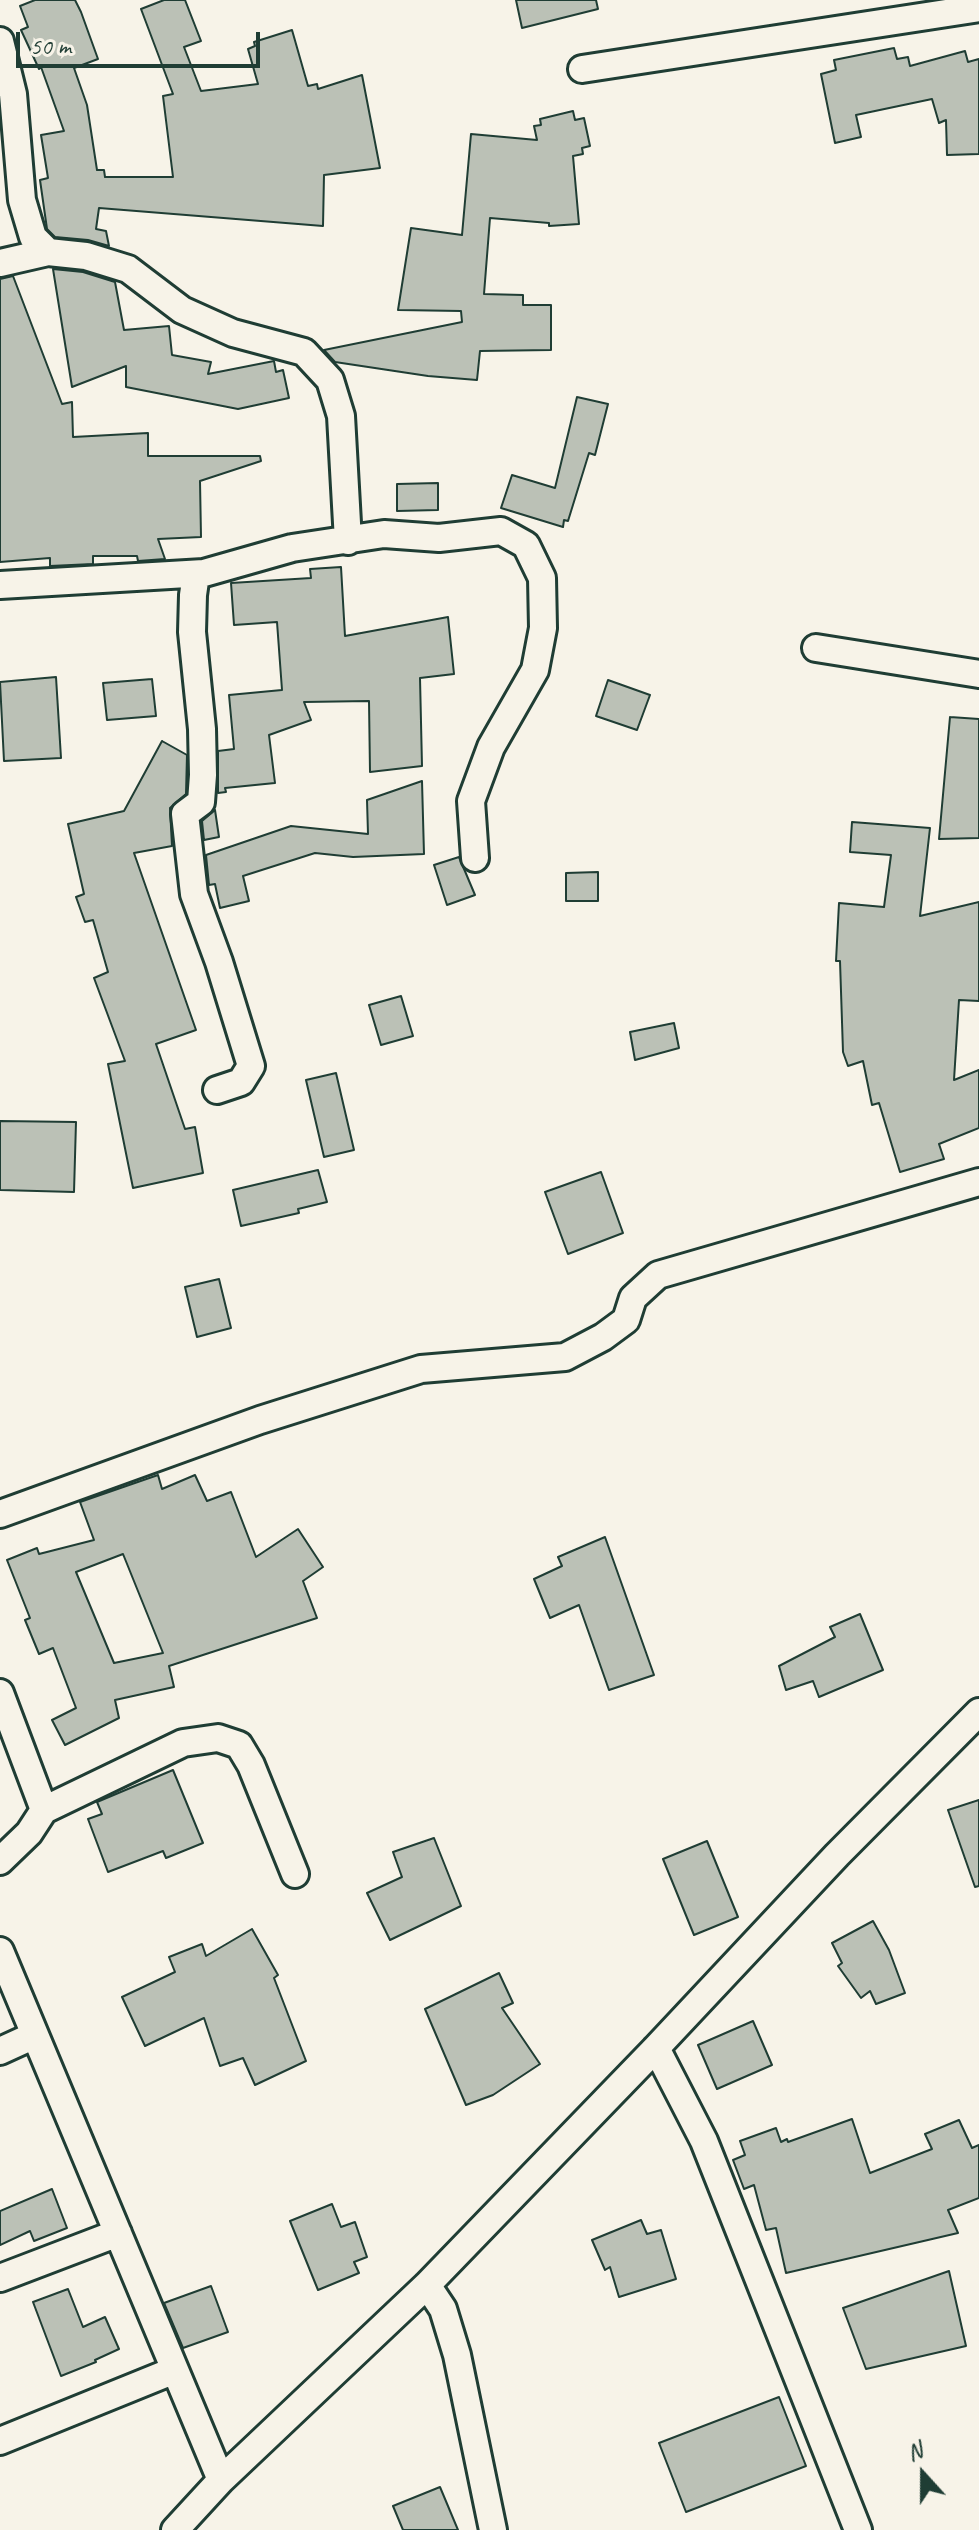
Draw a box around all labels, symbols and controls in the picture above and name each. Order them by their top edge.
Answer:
scale bar [20,16,264,66]
text: 50 m [30,31,71,61]
north arrow [883,2434,963,2514]
text: N [903,2436,926,2467]

